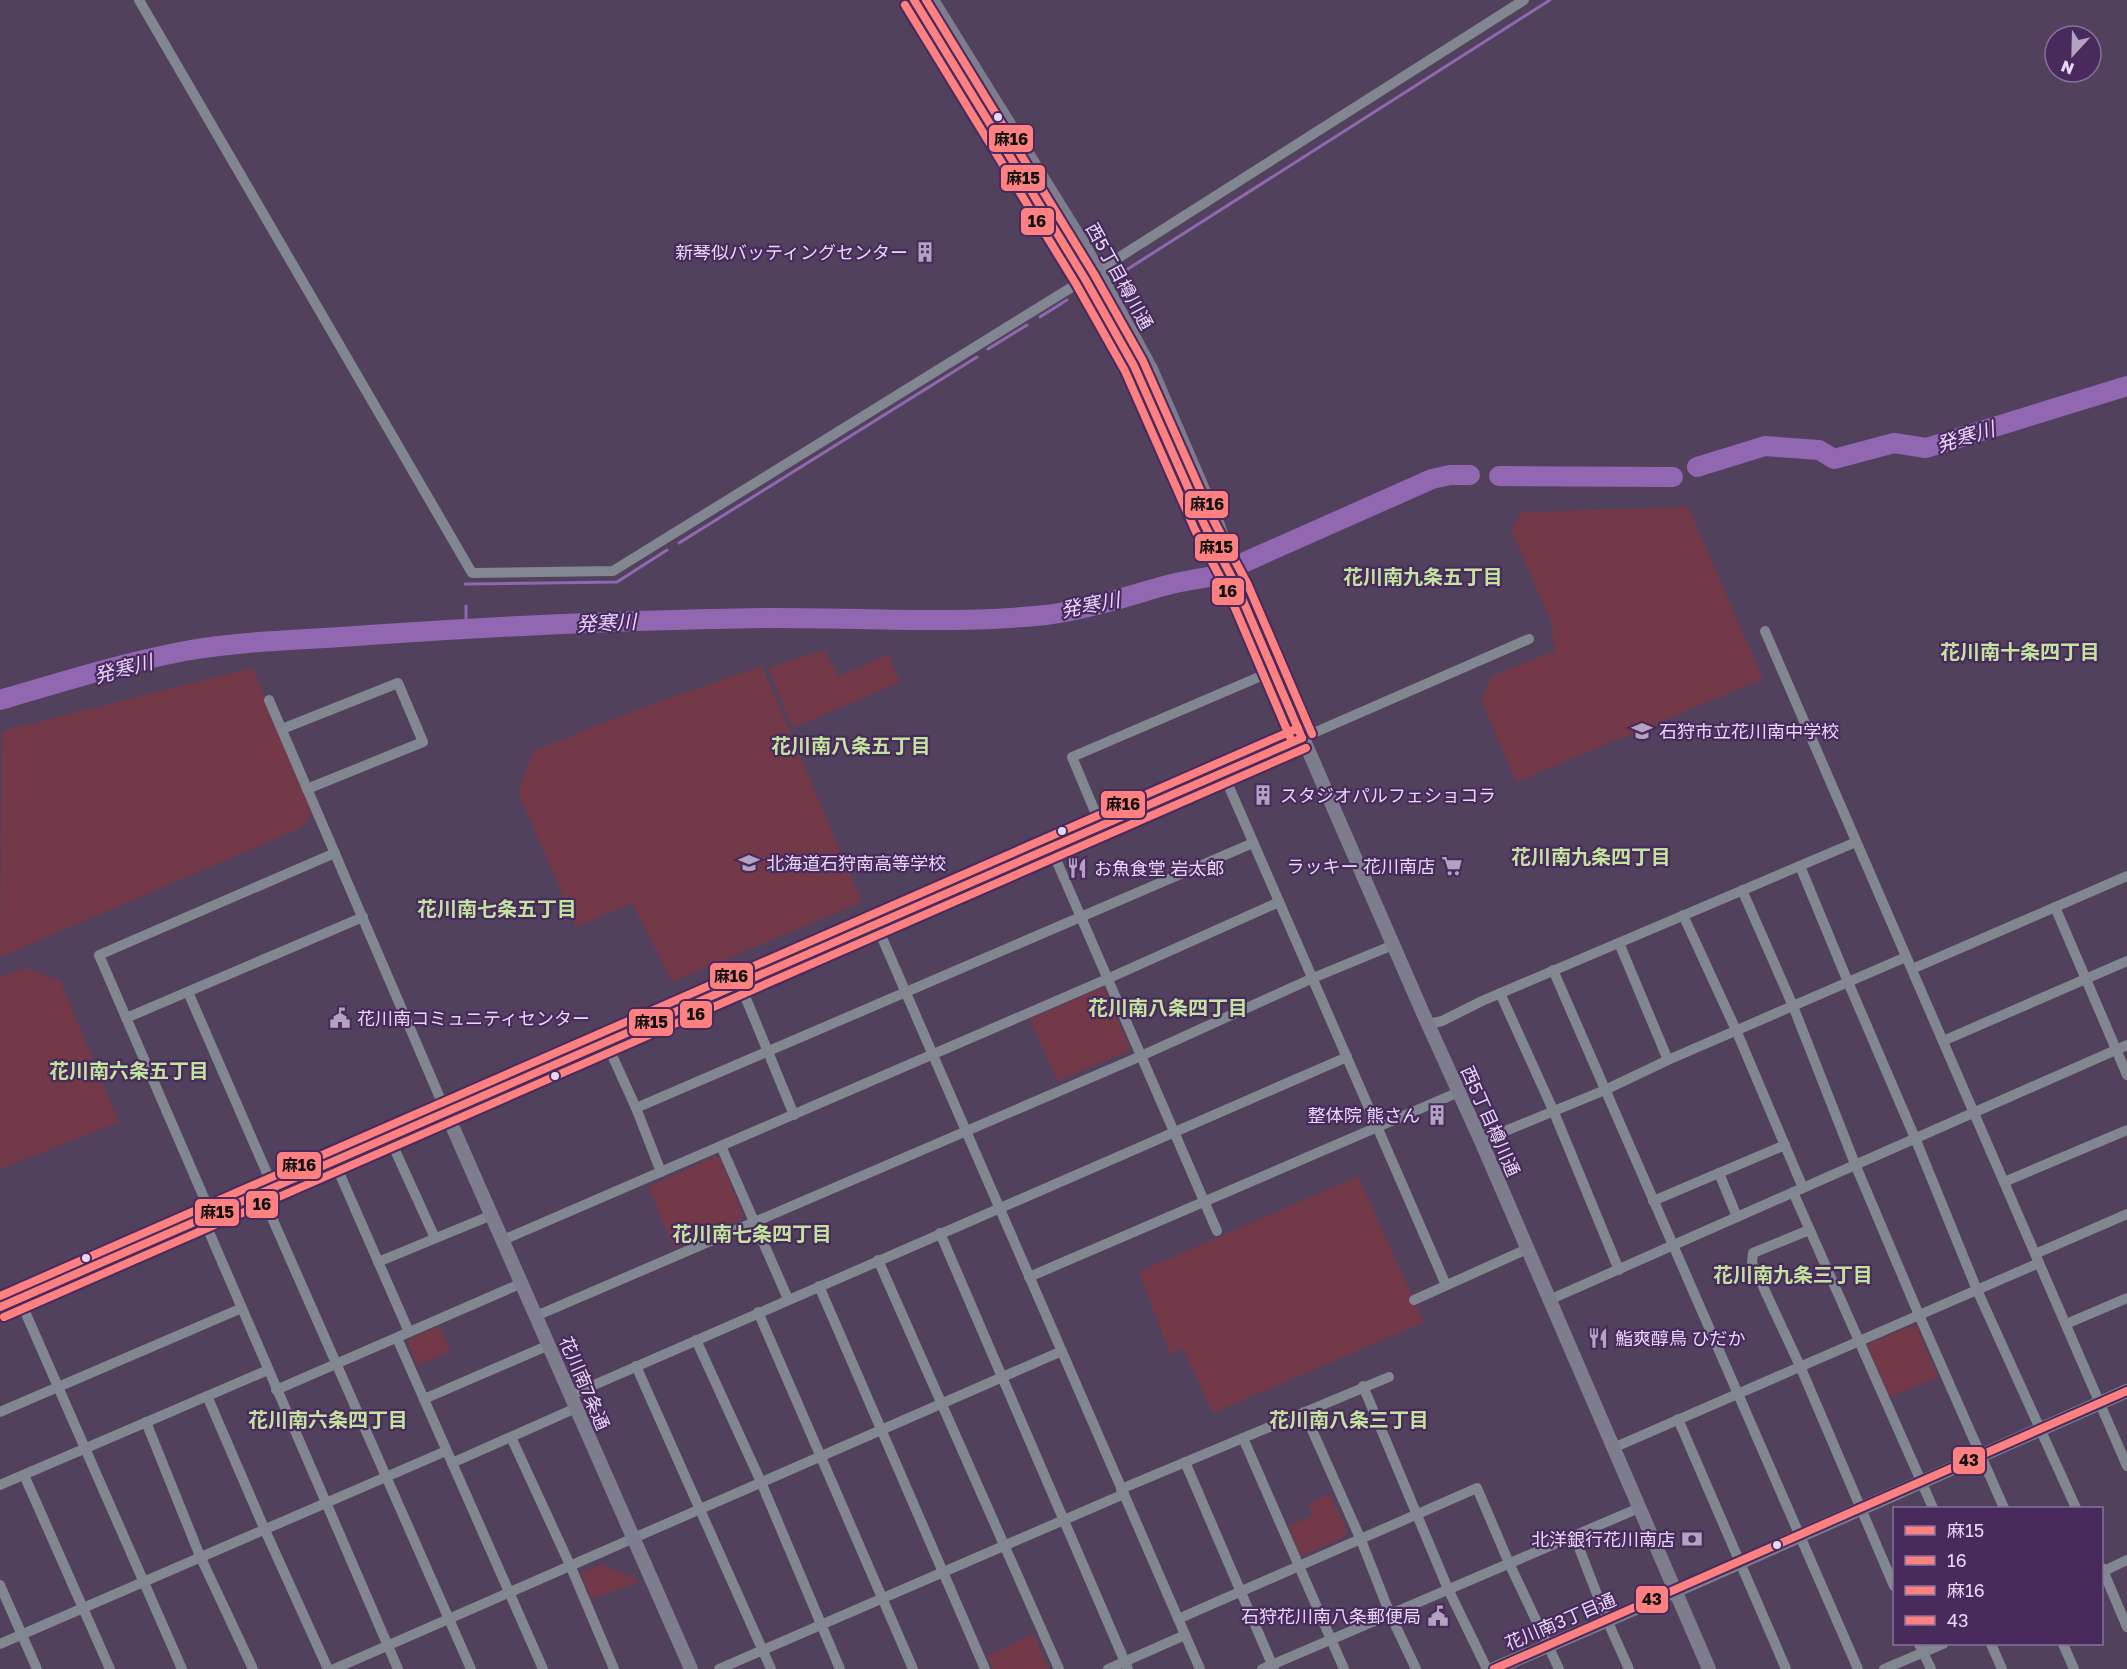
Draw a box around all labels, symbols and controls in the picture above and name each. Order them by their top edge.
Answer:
north arrow [2043,24,2103,84]
text: N [2058,56,2077,79]
unlabelled marker [992,111,1004,123]
line badge: 麻16 [988,124,1034,153]
text: 麻16 [994,129,1028,149]
line badge: 麻15 [1000,164,1046,192]
text: 麻15 [1006,168,1040,188]
line badge: 16 [1020,207,1055,236]
text: 16 [1028,211,1046,231]
street label: 西5丁目樽川通 [1082,219,1158,333]
building icon: 新琴似バッティングセンター [913,240,937,264]
place label: 新琴似バッティングセンター [675,241,908,263]
water label: 発寒川 [1933,415,1999,456]
line badge: 麻16 [1184,490,1229,519]
text: 麻16 [1190,494,1224,514]
line badge: 麻15 [1194,533,1239,562]
text: 麻15 [1199,537,1233,557]
district label: 花川南九条五丁目 [1343,564,1503,588]
line badge: 16 [1211,577,1245,606]
text: 16 [1219,581,1237,601]
water label: 発寒川 [1058,586,1124,622]
water label: 発寒川 [575,608,639,636]
district label: 花川南十条四丁目 [1940,639,2100,663]
water label: 発寒川 [91,648,157,687]
school or university icon: 石狩市立花川南中学校 [1630,719,1654,743]
place label: 石狩市立花川南中学校 [1659,720,1839,742]
district label: 花川南八条五丁目 [771,733,931,757]
building icon: スタジオパルフェショコラ [1251,783,1275,807]
place label: スタジオパルフェショコラ [1280,784,1496,806]
line badge: 麻16 [1100,790,1146,819]
text: 麻16 [1106,794,1140,814]
unlabelled marker [1056,825,1068,837]
district label: 花川南九条四丁目 [1511,844,1671,868]
school or university icon: 北海道石狩南高等学校 [737,851,761,875]
place label: 北海道石狩南高等学校 [766,852,946,874]
supermarket icon: ラッキー 花川南店 [1440,854,1464,878]
place label: ラッキー 花川南店 [1287,855,1435,877]
restaurant icon: お魚食堂 岩太郎 [1065,856,1089,880]
place label: お魚食堂 岩太郎 [1094,857,1225,879]
district label: 花川南七条五丁目 [417,896,577,920]
line badge: 麻16 [709,962,754,990]
text: 麻16 [714,966,748,986]
district label: 花川南八条四丁目 [1088,995,1248,1019]
line badge: 16 [679,1000,713,1029]
text: 16 [687,1004,705,1024]
public building icon: 花川南コミュニティセンター [328,1006,352,1030]
place label: 花川南コミュニティセンター [357,1007,590,1029]
line badge: 麻15 [628,1008,674,1037]
text: 麻15 [634,1012,668,1032]
district label: 花川南六条五丁目 [49,1058,209,1082]
street label: 西5丁目樽川通 [1457,1062,1525,1180]
unlabelled marker [549,1070,561,1082]
building icon: 整体院 熊さん [1425,1103,1449,1127]
place label: 整体院 熊さん [1308,1104,1420,1126]
line badge: 麻16 [276,1151,322,1180]
text: 麻16 [282,1155,316,1175]
line badge: 16 [245,1190,279,1219]
text: 16 [253,1194,271,1214]
line badge: 麻15 [194,1198,240,1227]
text: 麻15 [200,1202,234,1222]
district label: 花川南七条四丁目 [672,1221,832,1245]
unlabelled marker [80,1252,92,1264]
district label: 花川南九条三丁目 [1713,1262,1873,1286]
restaurant icon: 鮨爽醇鳥 ひだか [1586,1326,1610,1350]
place label: 鮨爽醇鳥 ひだか [1615,1327,1746,1349]
street label: 花川南7条通 [555,1333,615,1433]
district label: 花川南六条四丁目 [248,1407,408,1431]
district label: 花川南八条三丁目 [1269,1407,1429,1431]
line badge: 43 [1952,1446,1986,1475]
text: 43 [1959,1450,1979,1470]
legend [1893,1507,2103,1645]
text: 麻15 [1947,1519,1984,1541]
bank icon: 北洋銀行花川南店 [1680,1527,1704,1551]
place label: 北洋銀行花川南店 [1531,1528,1675,1550]
unlabelled marker [1771,1539,1783,1551]
text: 16 [1947,1549,1967,1571]
text: 麻16 [1947,1579,1985,1601]
line badge: 43 [1635,1585,1669,1614]
street label: 花川南3丁目通 [1501,1588,1619,1654]
text: 43 [1642,1589,1662,1609]
public building icon: 石狩花川南八条郵便局 [1426,1604,1450,1628]
place label: 石狩花川南八条郵便局 [1241,1605,1421,1627]
text: 43 [1947,1609,1969,1631]

